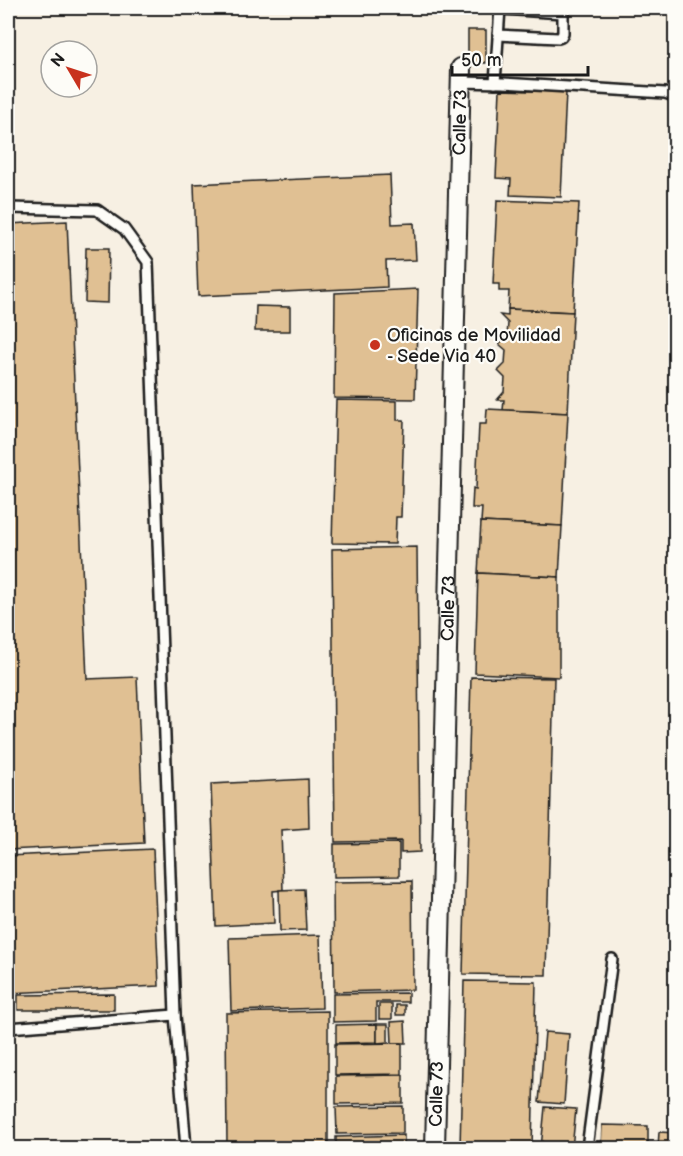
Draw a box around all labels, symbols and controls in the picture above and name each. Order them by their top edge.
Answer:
north arrow [39,39,99,99]
scale bar [452,39,588,77]
text: N [47,50,70,71]
text: 50 m [461,50,502,71]
street label: Calle 73 [449,89,471,156]
place label: Oficinas de Movilidad - Sede Via 40 [387,325,561,367]
marker: Oficinas de Movilidad - Sede Via 40 [368,338,382,352]
street label: Calle 73 [437,575,460,641]
street label: Calle 73 [426,1061,448,1127]

